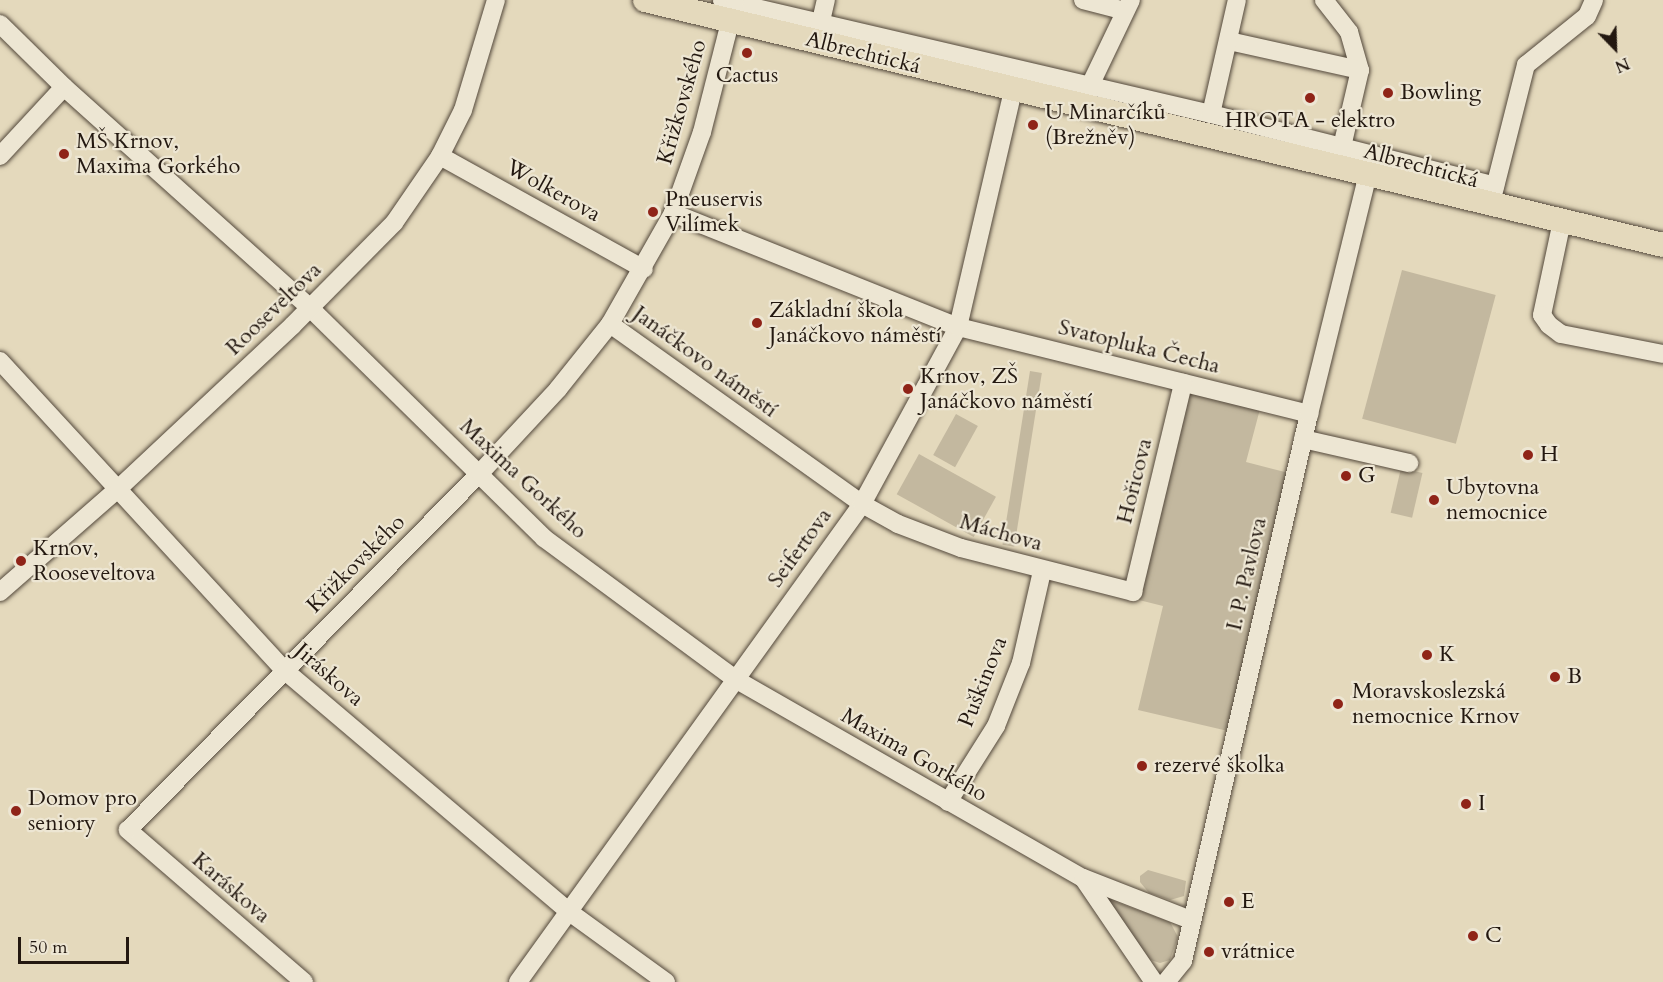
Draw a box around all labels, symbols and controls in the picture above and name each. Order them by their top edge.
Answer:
north arrow [1585,18,1645,78]
street label: Albrechtická [803,26,923,80]
street label: Křižkovského [652,37,712,167]
marker: Cactus [740,46,754,60]
text: N [1611,52,1633,77]
place label: Cactus [716,63,778,89]
place label: Bowling [1400,80,1481,106]
marker: Bowling [1381,86,1395,100]
marker: HROTA - elektro [1303,91,1317,105]
place label: U Minarčíků (Brežněv) [1045,99,1166,150]
place label: HROTA - elektro [1225,108,1395,134]
marker: U Minarčíků (Brežněv) [1026,118,1040,132]
place label: MŠ Krnov, Maxima Gorkého [76,128,240,180]
street label: Albrechtická [1361,138,1481,194]
marker: MŠ Krnov, Maxima Gorkého [57,147,71,161]
street label: Wolkerova [501,154,605,228]
place label: Pneuservis Vilímek [665,186,763,237]
marker: Pneuservis Vilímek [646,205,660,219]
street label: Rooseveltova [221,257,327,361]
place label: Základní škola Janáčkovo náměstí [769,297,942,348]
street label: Janáčkovo náměstí [627,301,783,423]
street label: Svatopluka Čecha [1056,314,1222,380]
marker: Základní škola Janáčkovo náměstí [750,316,764,330]
place label: Krnov, ZŠ Janáčkovo náměstí [920,363,1093,414]
marker: Krnov, ZŠ Janáčkovo náměstí [901,382,915,396]
street label: Maxima Gorkého [454,413,592,545]
street label: Hořicova [1112,436,1158,526]
place label: H [1540,442,1558,468]
marker: H [1521,448,1535,462]
place label: G [1358,463,1375,489]
marker: G [1339,469,1353,483]
place label: Ubytovna nemocnice [1446,474,1548,526]
marker: Ubytovna nemocnice [1427,493,1441,507]
street label: Seifertova [762,503,838,593]
street label: Křižkovského [301,509,411,619]
street label: Máchova [957,509,1045,557]
street label: I. P. Pavlova [1221,515,1273,633]
place label: Krnov, Rooseveltova [33,535,156,586]
marker: Krnov, Rooseveltova [14,554,28,568]
street label: Puškinova [953,633,1013,731]
street label: Jiráskova [289,638,369,712]
place label: K [1439,642,1455,668]
marker: K [1420,648,1434,662]
place label: B [1567,664,1582,690]
marker: B [1548,670,1562,684]
place label: Moravskoslezská nemocnice Krnov [1352,678,1520,730]
marker: Moravskoslezská nemocnice Krnov [1329,695,1347,713]
street label: Maxima Gorkého [836,702,992,808]
place label: rezervé školka [1154,753,1285,779]
marker: rezervé školka [1135,759,1149,773]
place label: Domov pro seniory [28,785,137,836]
place label: I [1478,791,1486,817]
marker: I [1459,797,1473,811]
marker: Domov pro seniory [9,804,23,818]
street label: Karáskova [186,847,276,929]
place label: E [1241,889,1255,915]
marker: E [1222,895,1236,909]
place label: C [1485,923,1502,949]
scale bar [21,925,132,963]
marker: C [1466,929,1480,943]
text: 50 m [29,935,68,960]
place label: vrátnice [1221,939,1295,965]
marker: vrátnice [1202,945,1216,959]

